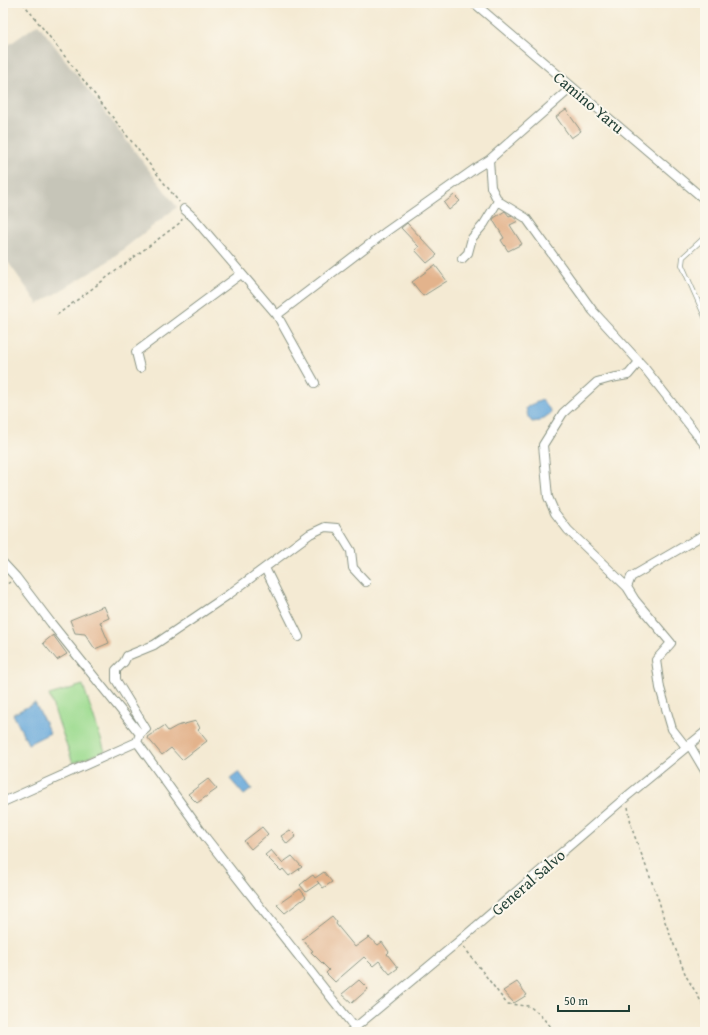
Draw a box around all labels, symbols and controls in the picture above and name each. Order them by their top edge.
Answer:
street label: Camino Yaru [548,65,630,139]
street label: General Salvo [486,843,570,921]
scale bar [558,987,629,1013]
text: 50 m [564,992,588,1009]

